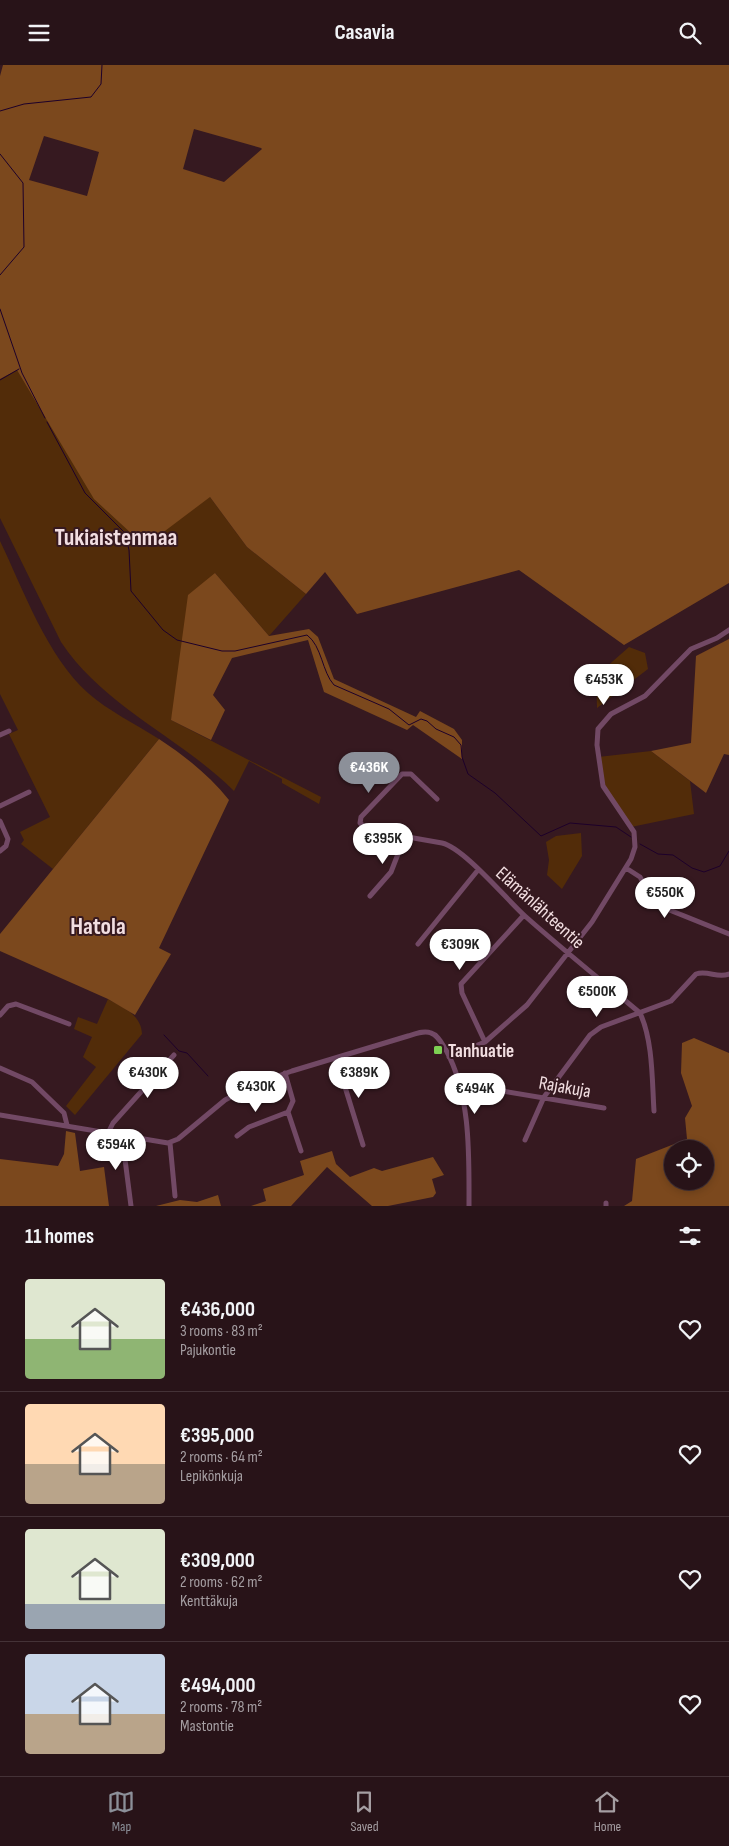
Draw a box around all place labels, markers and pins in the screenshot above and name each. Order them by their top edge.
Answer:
pin: €453K [569,663,639,706]
pin: €436K [334,751,404,794]
pin: €395K [348,823,418,865]
pin: €550K [630,877,700,919]
pin: €309K [425,929,495,971]
pin: €500K [562,975,632,1018]
place label: Tanhuatie [448,1040,514,1063]
marker: Tanhuatie [432,1044,444,1056]
pin: €430K [113,1057,183,1099]
pin: €389K [324,1057,394,1099]
pin: €430K [221,1071,291,1113]
pin: €494K [440,1073,510,1115]
pin: €594K [81,1129,151,1171]

